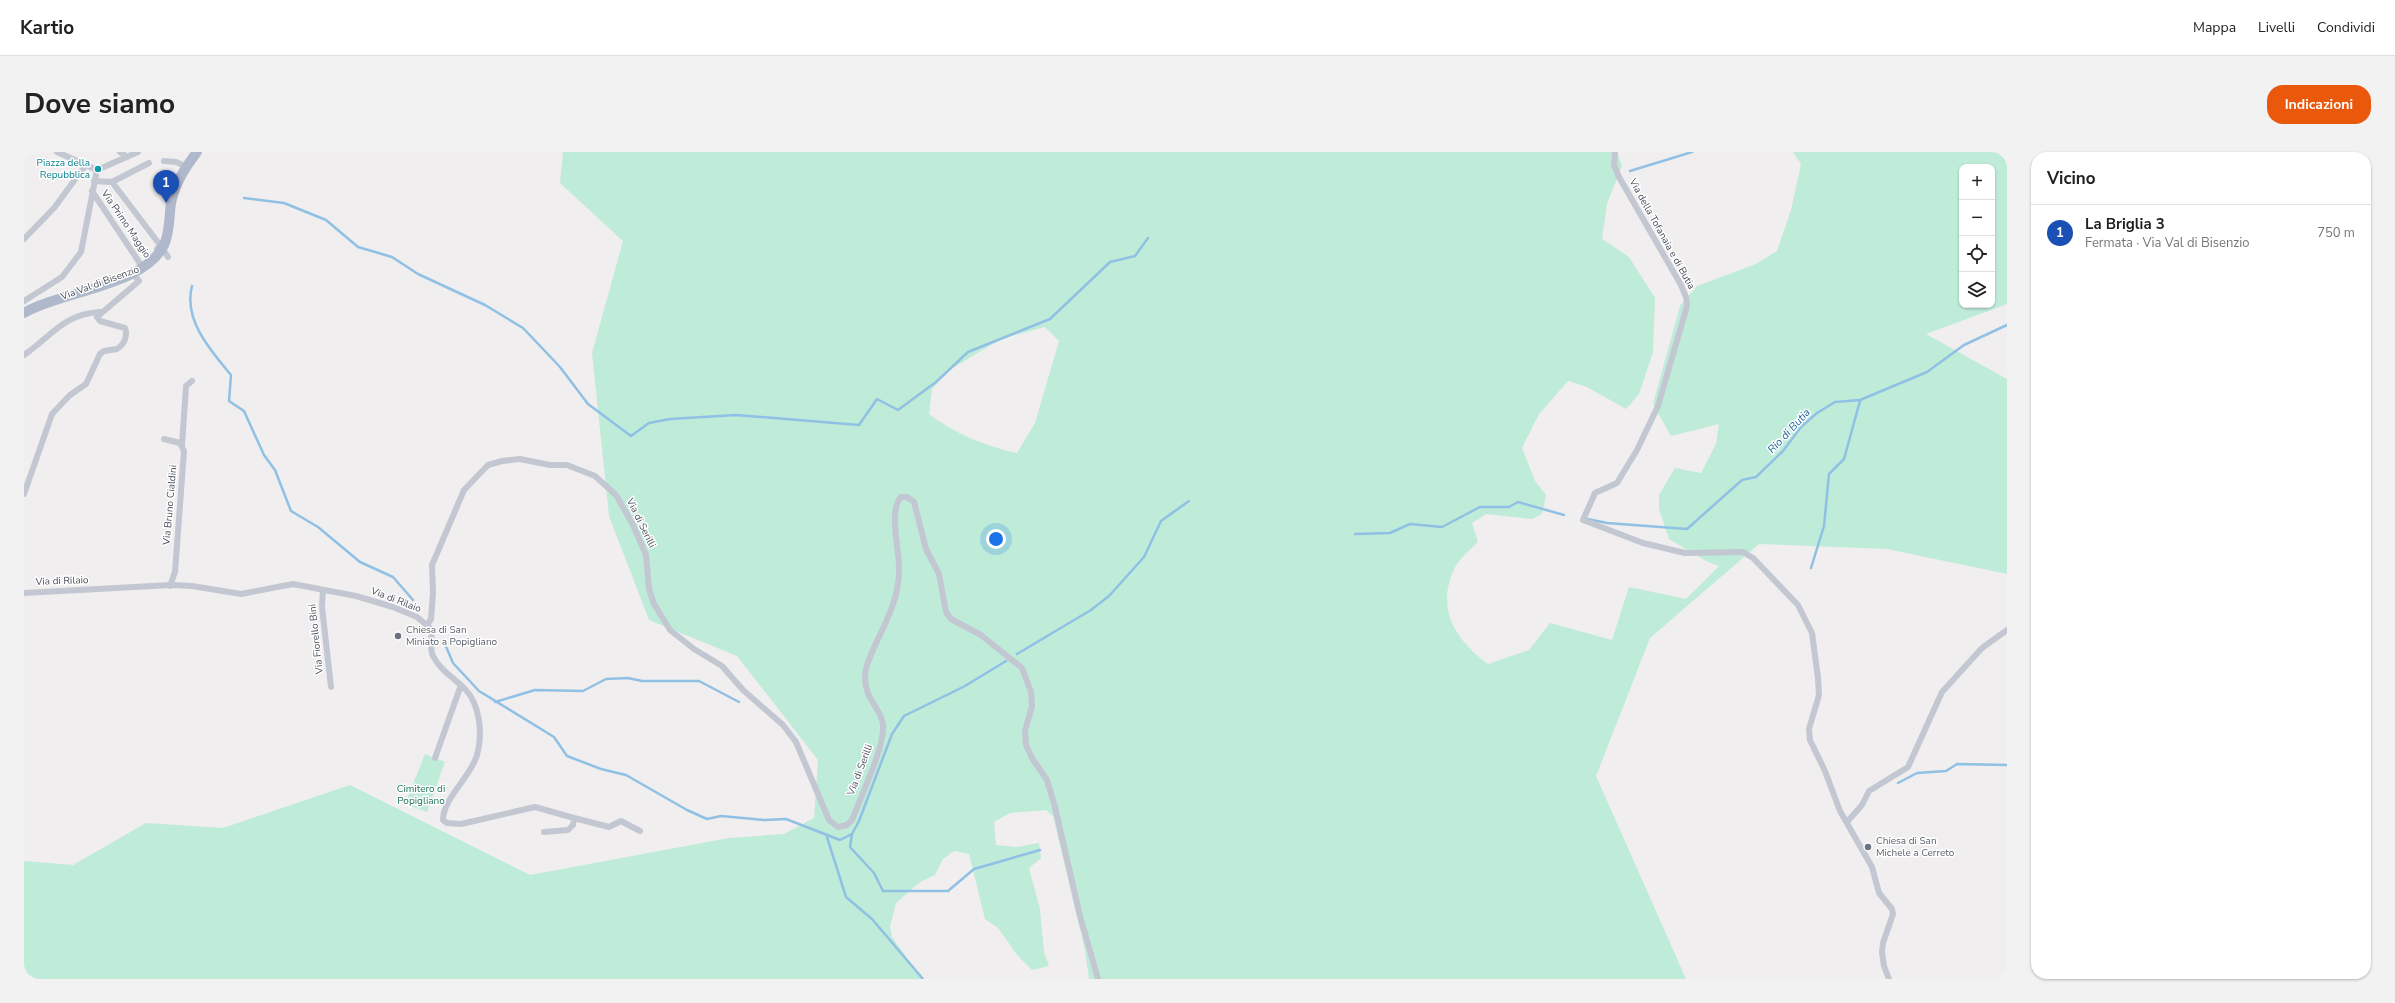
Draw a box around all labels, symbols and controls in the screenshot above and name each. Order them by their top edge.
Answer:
text: Kartio [20,15,74,41]
text: Mappa [2193,18,2236,37]
text: Livelli [2258,18,2295,37]
text: Condividi [2317,18,2375,37]
text: Dove siamo [24,85,175,123]
button: Indicazioni [2267,85,2371,124]
place label: Piazza della Repubblica [37,156,90,182]
marker: Piazza della Repubblica [93,164,103,174]
map controls [1959,164,1995,308]
button: + [1959,164,1995,200]
text: Vicino [2047,167,2096,190]
pin: 1 [153,170,179,203]
street label: Via della Tofanaia e di Butia [1625,175,1698,292]
street label: Via Primo Maggio [97,186,154,261]
button: − [1959,200,1995,236]
text: La Briglia 3 [2085,214,2165,234]
text: 1 [2056,224,2064,242]
text: 750 m [2317,224,2355,242]
text: Fermata · Via Val di Bisenzio [2085,234,2250,252]
button: locate [1959,236,1995,272]
street label: Via Val di Bisenzio [58,262,141,304]
button: layers [1959,272,1995,308]
water label: Rio di Butia [1764,405,1814,457]
street label: Via Bruno Cialdini [159,464,180,547]
street label: Via di Serilli [623,495,659,550]
your location [986,529,1006,549]
street label: Via di Rilaio [34,573,89,589]
street label: Via di Rilaio [368,584,424,616]
street label: Via Fiorello Bini [305,603,327,676]
place label: Chiesa di San Miniato a Popigliano [406,623,498,649]
marker: Chiesa di San Miniato a Popigliano [393,631,403,641]
street label: Via di Serilli [844,743,876,798]
park label: Cimitero di Popigliano [397,782,445,808]
place label: Chiesa di San Michele a Cerreto [1876,834,1955,860]
marker: Chiesa di San Michele a Cerreto [1863,842,1873,852]

